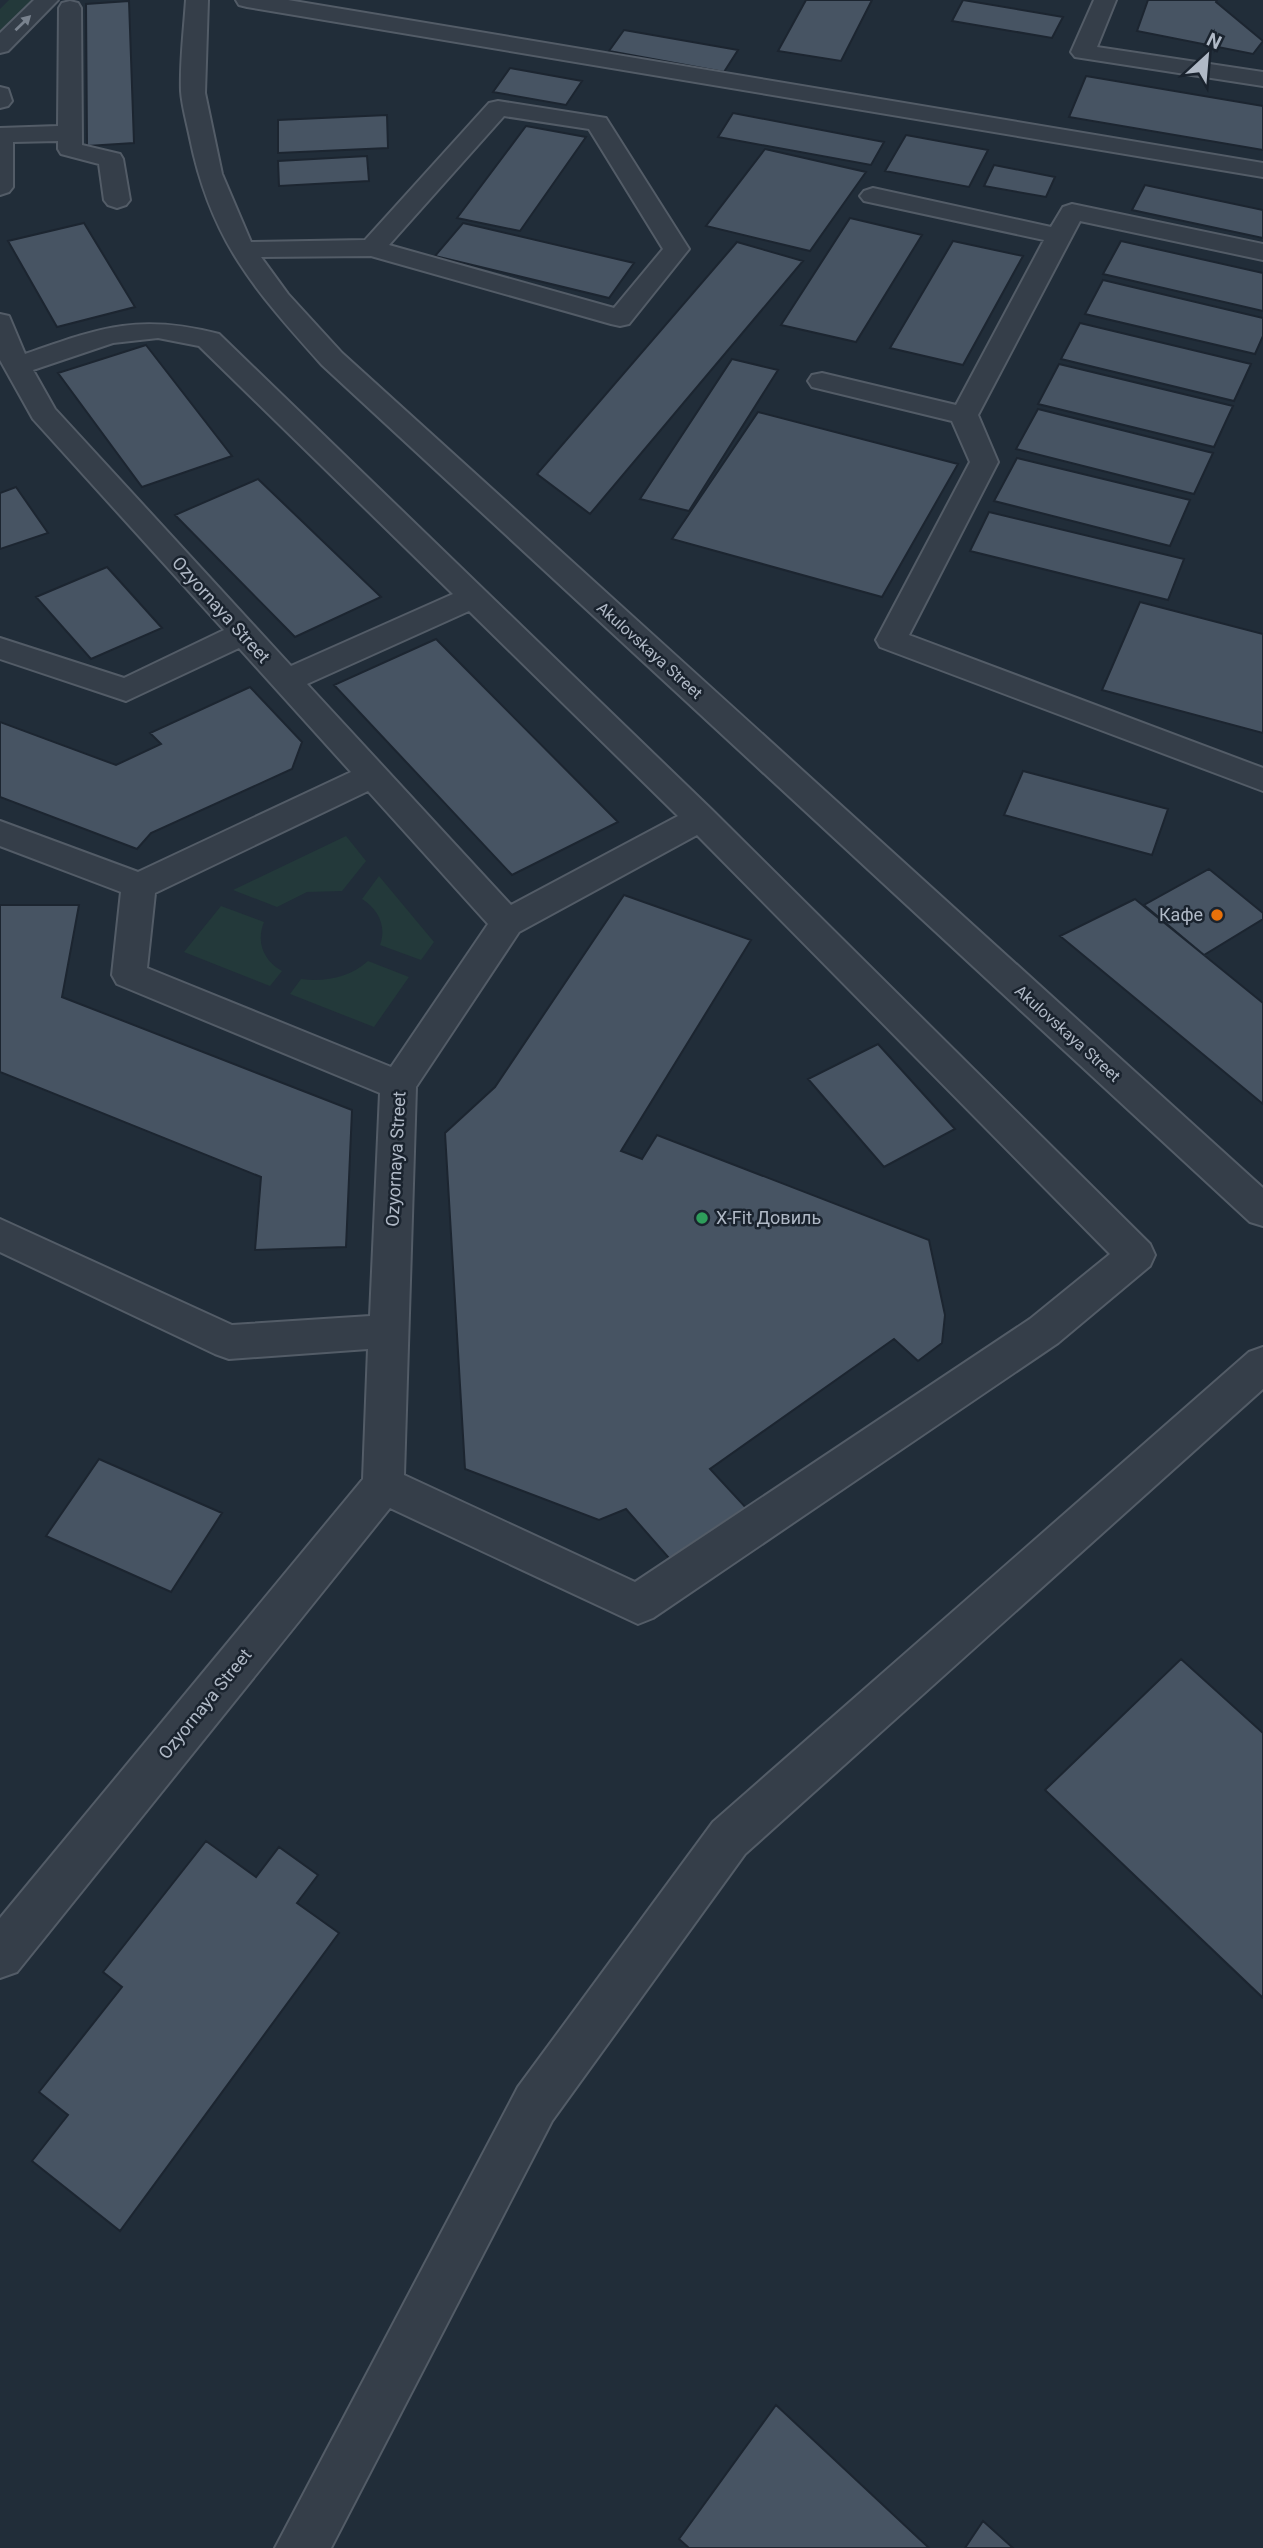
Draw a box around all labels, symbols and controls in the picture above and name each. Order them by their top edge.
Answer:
one-way arrow [15,15,31,32]
north arrow [1172,21,1242,91]
text: N [1203,28,1225,54]
street label: Ozyornaya Street [168,552,275,667]
street label: Akulovskaya Street [593,598,706,703]
place label: Кафе [1159,904,1203,925]
marker: Кафе [1209,907,1225,923]
street label: Akulovskaya Street [1011,981,1124,1086]
street label: Ozyornaya Street [381,1091,410,1227]
place label: X-Fit Довиль [716,1207,821,1228]
marker: X-Fit Довиль [694,1210,710,1226]
street label: Ozyornaya Street [154,1644,256,1763]

